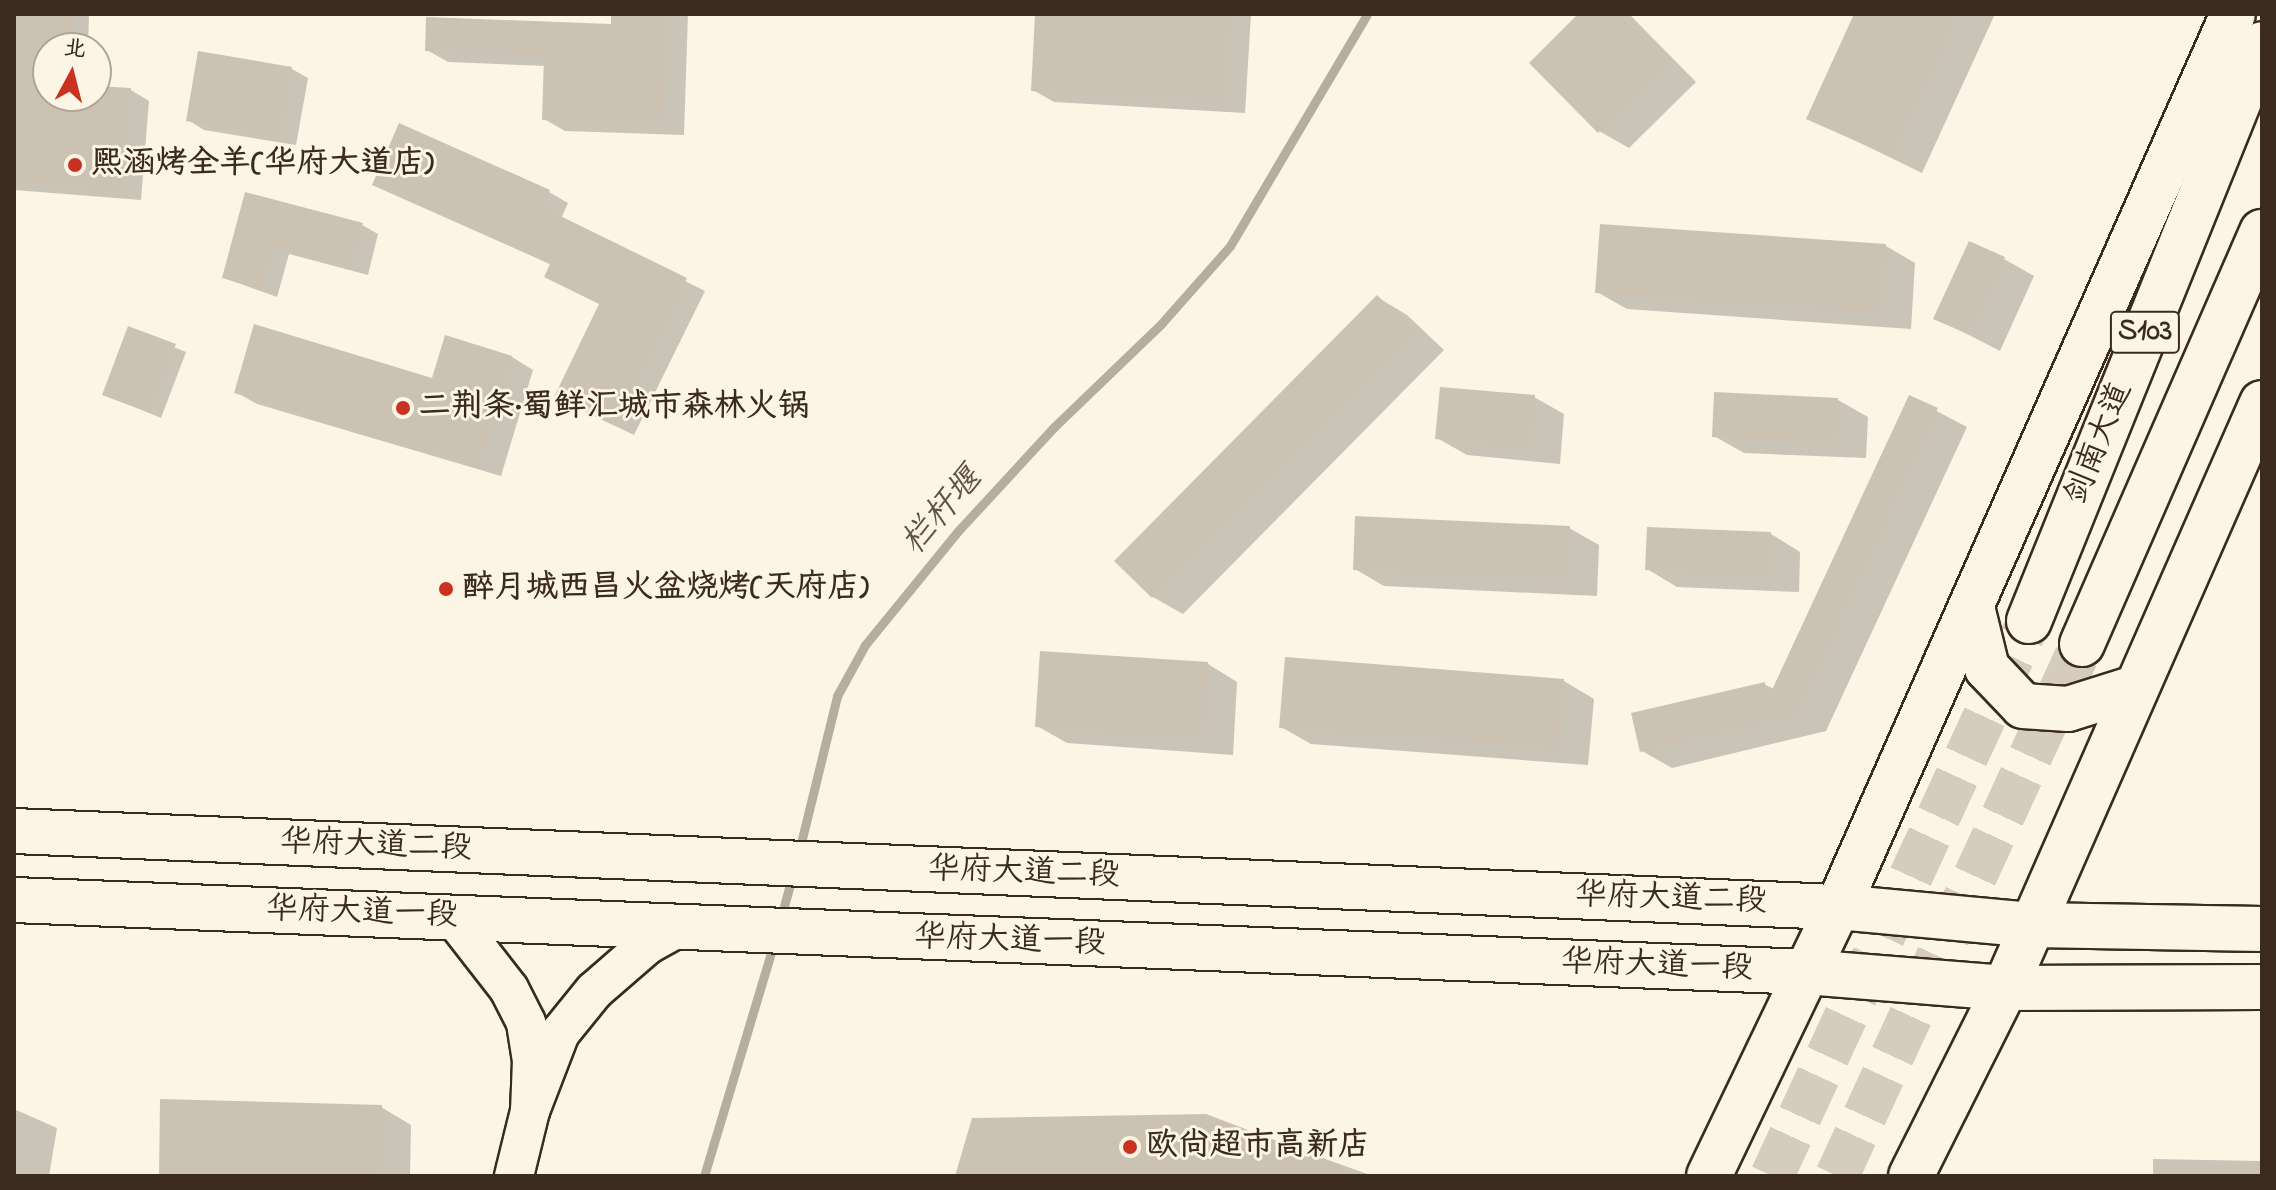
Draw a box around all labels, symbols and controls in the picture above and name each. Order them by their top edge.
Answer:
north arrow [32,32,112,112]
text: 北 [62,33,88,67]
place label: 熙涵烤全羊(华府大道店) [91,146,434,184]
marker: 熙涵烤全羊(华府大道店) [66,156,84,174]
road number: S103 [2109,306,2181,358]
street label: 剑南大道 [2058,377,2142,511]
place label: 二荆条·蜀鲜汇城市森林火锅 [419,389,810,427]
marker: 二荆条·蜀鲜汇城市森林火锅 [394,399,412,417]
water label: 栏杆堰 [894,460,992,564]
place label: 醉月城西昌火盆烧烤(天府店) [462,570,869,608]
marker: 醉月城西昌火盆烧烤(天府店) [437,580,455,598]
street label: 华府大道二段 [279,824,473,870]
street label: 华府大道二段 [927,851,1121,897]
street label: 华府大道二段 [1574,877,1768,923]
street label: 华府大道一段 [265,891,459,937]
street label: 华府大道一段 [913,919,1107,965]
street label: 华府大道一段 [1560,944,1754,990]
place label: 欧尚超市高新店 [1146,1128,1370,1166]
marker: 欧尚超市高新店 [1121,1138,1139,1156]

